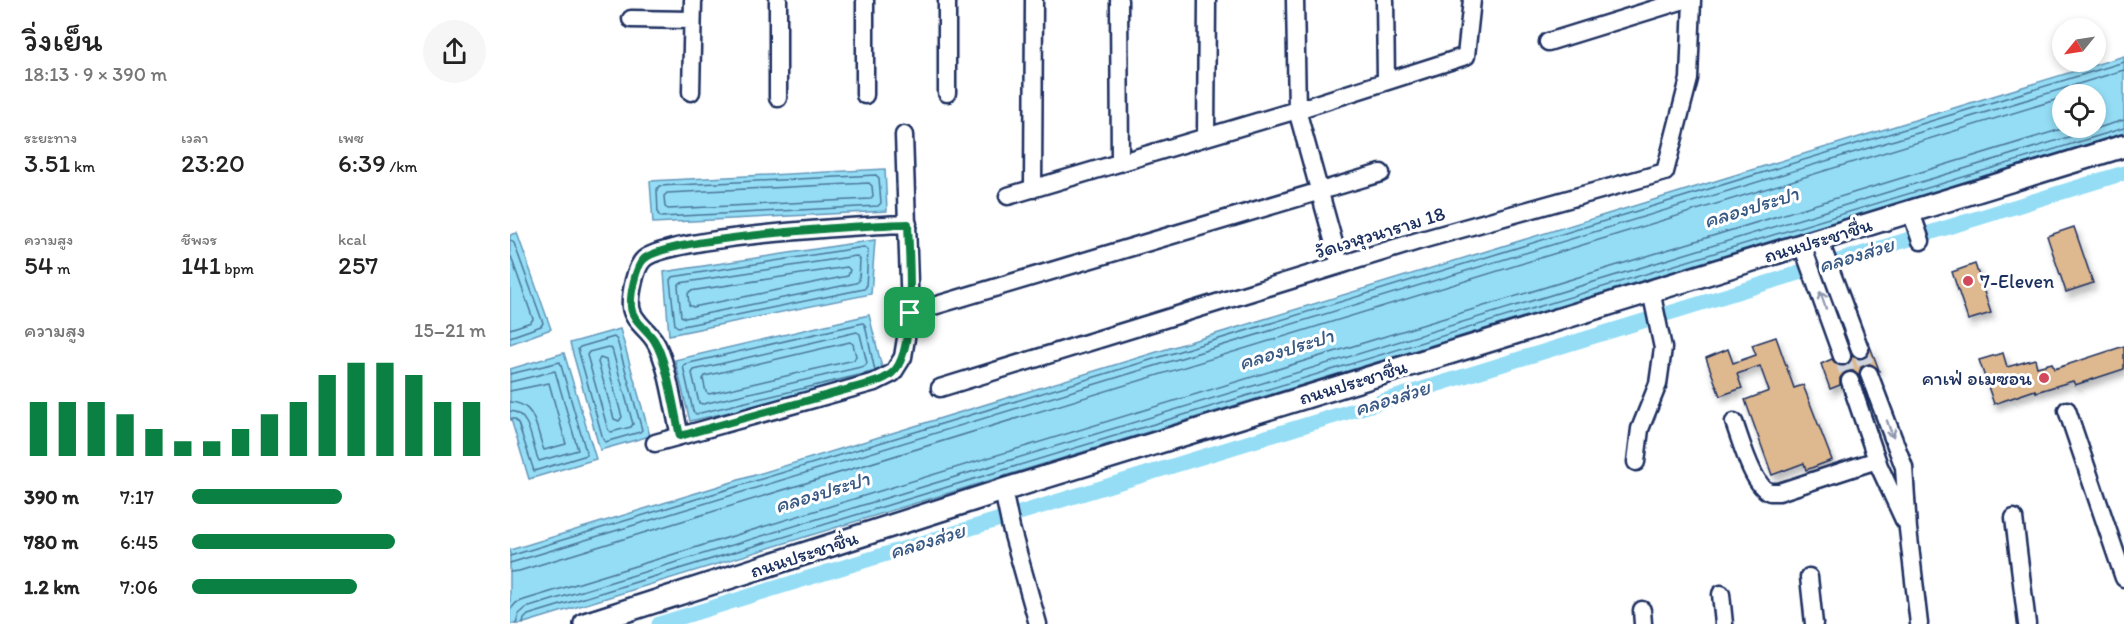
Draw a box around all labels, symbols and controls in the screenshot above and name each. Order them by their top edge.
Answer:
north arrow [2052,18,2106,72]
map controls [2052,18,2106,138]
text: วิ่งเย็น [24,20,103,59]
button: share [423,20,486,83]
text: 18:13 · 9 × 390 m [24,62,167,86]
button: locate [2052,84,2106,138]
text: ระยะทาง [24,128,77,147]
text: เวลา [181,128,209,147]
text: เพซ [338,128,364,147]
text: 3.51 [24,147,70,179]
text: 23:20 [181,147,245,179]
text: 6:39 [338,147,386,179]
text: km [70,157,95,176]
text: /km [386,157,417,176]
water label: คลองประปา [1700,180,1803,233]
street label: วัดเวฬุวนาราม 18 [1312,201,1448,264]
street label: ถนนประชาชื่น [1760,211,1876,268]
text: ความสูง [24,230,73,249]
text: ชีพจร [181,230,217,249]
text: kcal [338,230,366,249]
water label: คลองส่วย [1815,231,1899,278]
text: 54 [24,249,53,281]
text: 141 [181,249,221,281]
text: 257 [338,249,378,281]
text: m [53,259,70,278]
text: bpm [221,259,254,278]
place label: 7-Eleven [1980,269,2054,293]
marker: 7-Eleven [1961,274,1975,288]
pin [884,287,935,338]
one-way arrow [1816,291,1827,310]
icon: arrive [893,296,926,329]
text: ความสูง [24,318,86,342]
text: 15–21 m [414,318,486,342]
water label: คลองประปา [1235,322,1338,375]
street label: ถนนประชาชื่น [1295,353,1411,410]
place label: คาเฟ่ อเมซอน [1922,366,2032,390]
marker: คาเฟ่ อเมซอน [2037,371,2051,385]
water label: คลองส่วย [1351,374,1435,421]
one-way arrow [1885,419,1896,438]
water label: คลองประปา [771,465,874,518]
text: 390 m [24,485,79,509]
text: 7:17 [120,485,154,509]
water label: คลองส่วย [886,517,970,564]
street label: ถนนประชาชื่น [747,524,861,583]
text: 780 m [24,530,79,554]
text: 6:45 [120,530,158,554]
text: 1.2 km [24,575,80,599]
text: 7:06 [120,575,158,599]

